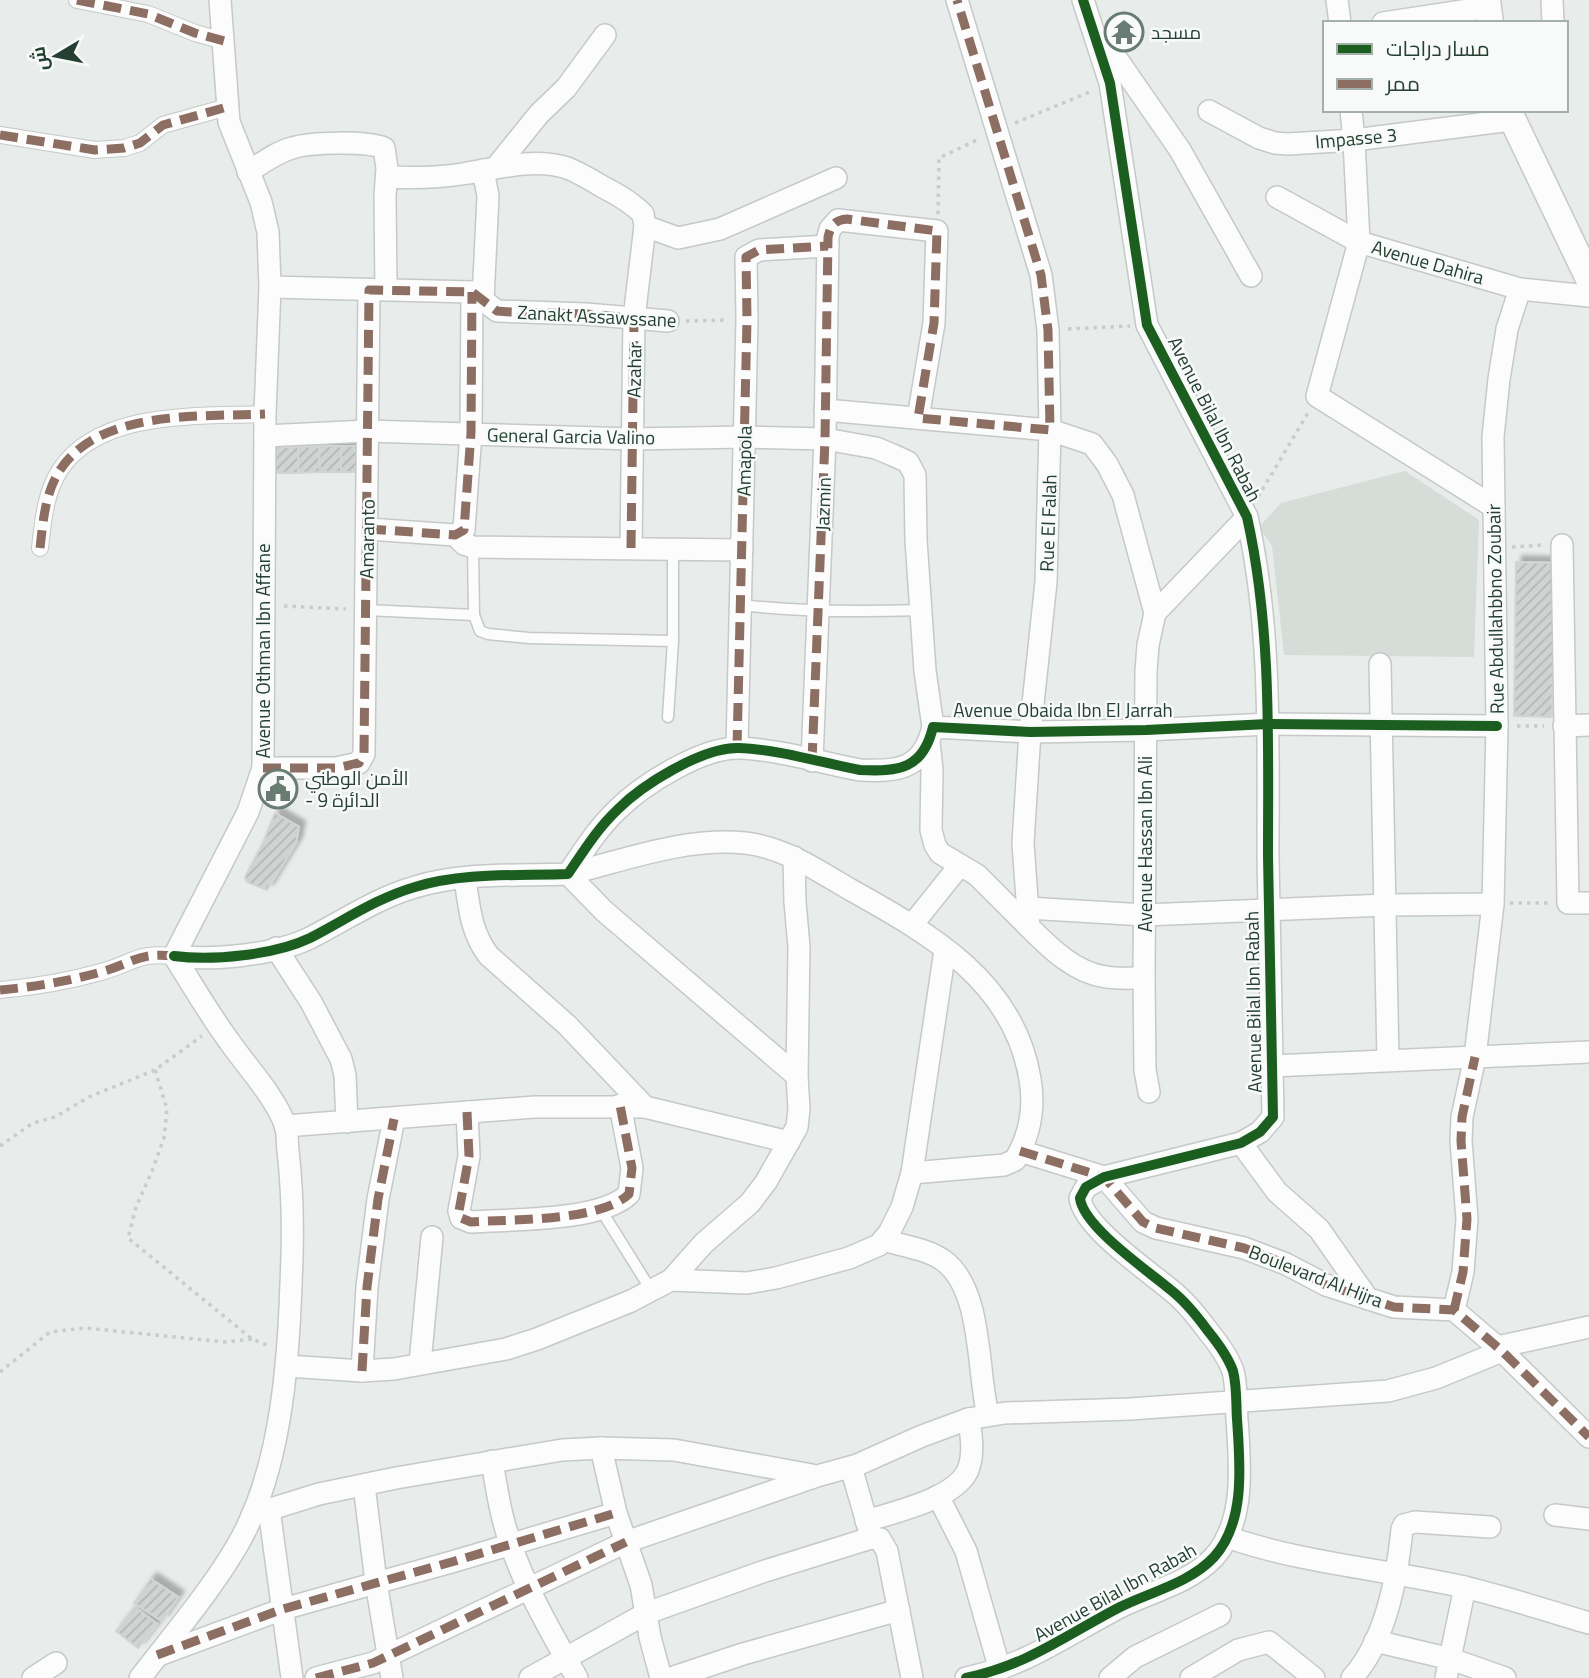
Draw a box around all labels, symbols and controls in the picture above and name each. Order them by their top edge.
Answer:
temple icon: مسجد [1103,11,1145,53]
place label: مسجد [1151,17,1201,46]
north arrow [21,21,91,91]
legend [1323,21,1568,112]
text: مسار دراجات [1386,32,1490,64]
text: ش [22,45,55,74]
text: ممر [1385,67,1420,99]
street label: Impasse 3 [1314,119,1398,156]
street label: Avenue Dahira [1368,232,1488,292]
street label: Zanakt Assawssane [517,297,677,334]
street label: Avenue Bilal Ibn Rabah [1161,331,1270,506]
street label: Azahar [619,341,648,398]
street label: General Garcia Valino [487,420,655,451]
street label: Amapola [728,425,759,497]
street label: Rue El Falah [1031,474,1064,572]
street label: Jazmin [807,477,838,531]
street label: Amaranto [351,499,382,579]
street label: Rue Abdullahbbno Zoubair [1478,503,1511,714]
street label: Avenue Othman Ibn Affane [248,544,277,758]
street label: Avenue Obaida Ibn El Jarrah [953,695,1173,724]
street label: Avenue Hassan Ibn Ali [1130,756,1159,932]
place label: الأمن الوطني - الدائرة 9 [305,763,409,814]
public building icon: الأمن الوطني - الدائرة 9 [257,768,299,810]
street label: Avenue Bilal Ibn Rabah [1236,911,1269,1093]
street label: Boulevard Al Hijra [1245,1237,1388,1315]
street label: Avenue Bilal Ibn Rabah [1028,1535,1201,1648]

